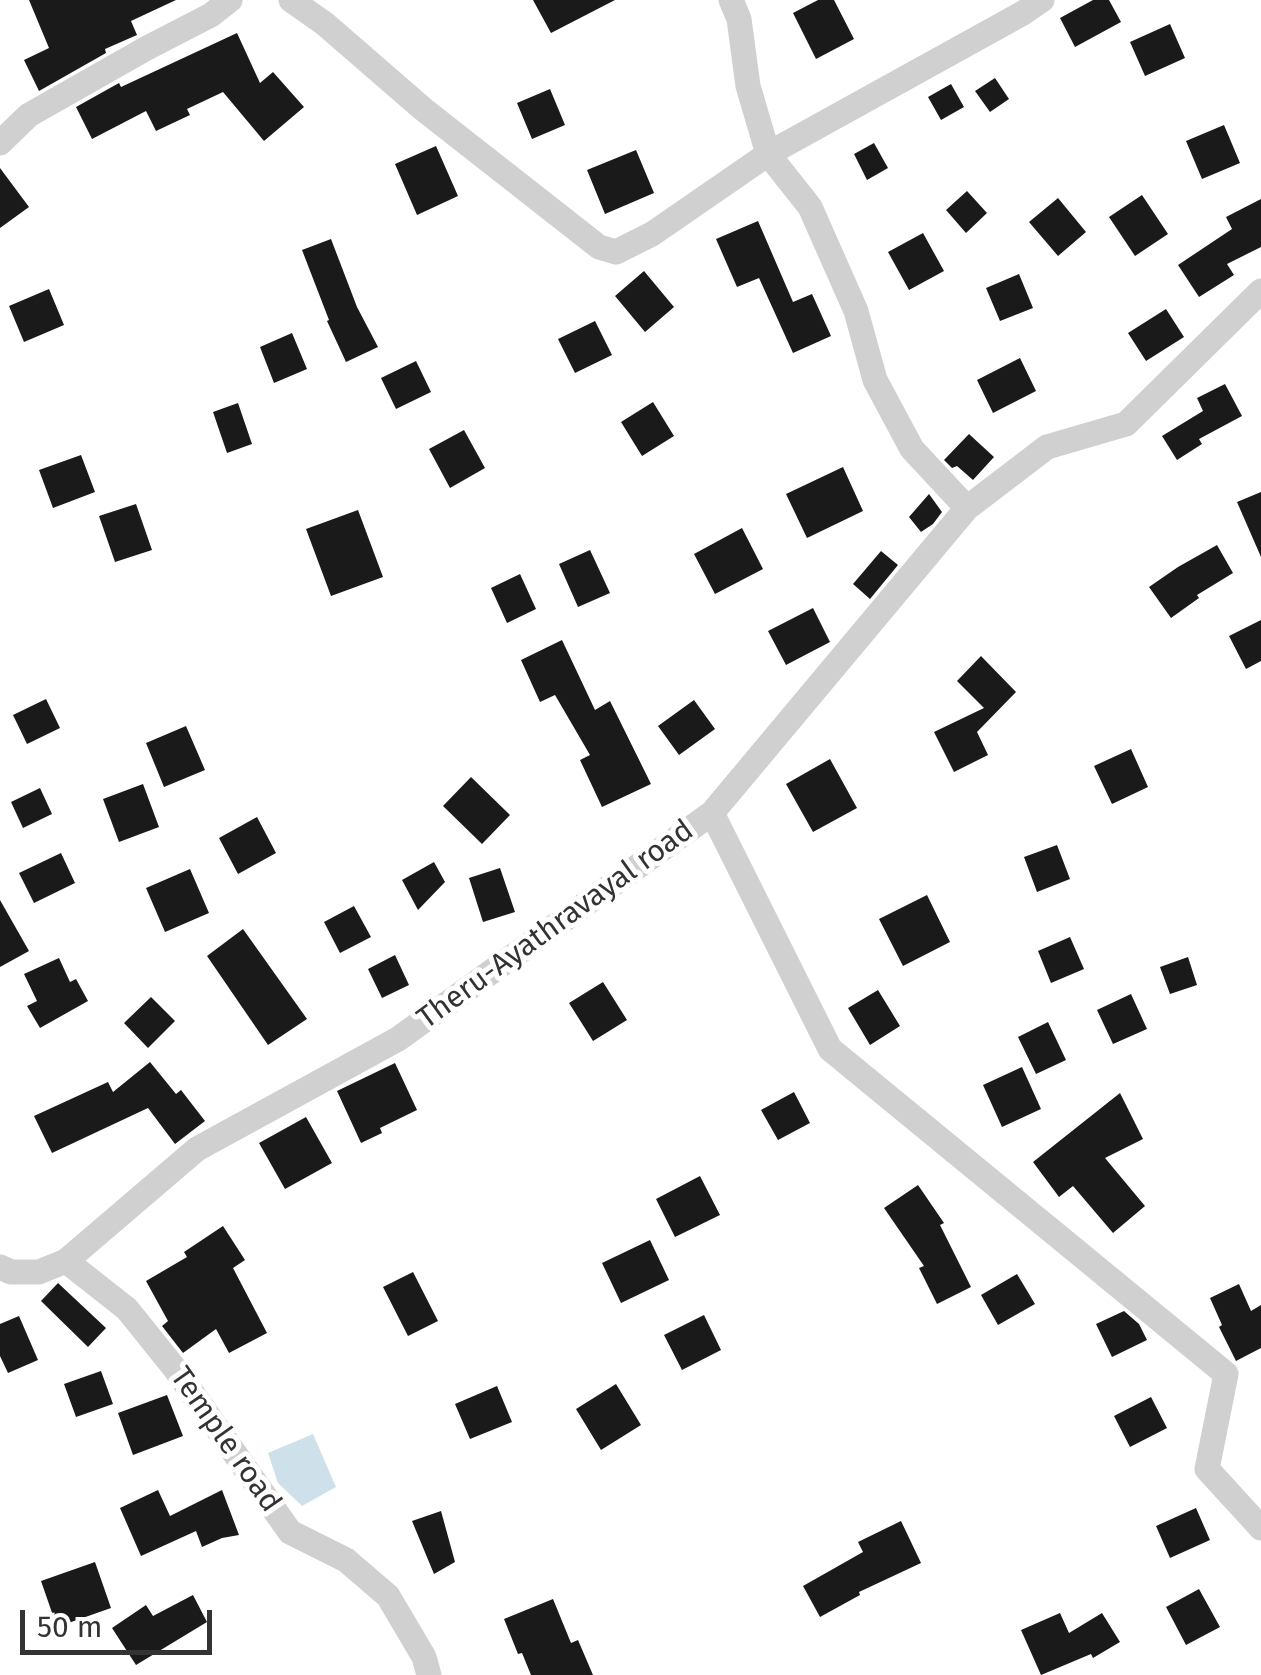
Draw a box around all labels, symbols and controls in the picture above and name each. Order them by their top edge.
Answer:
street label: Theru-Ayathravayal road [411,813,701,1037]
street label: Temple road [162,1361,288,1519]
scale bar [25,1590,218,1652]
text: 50 m [37,1609,102,1645]

